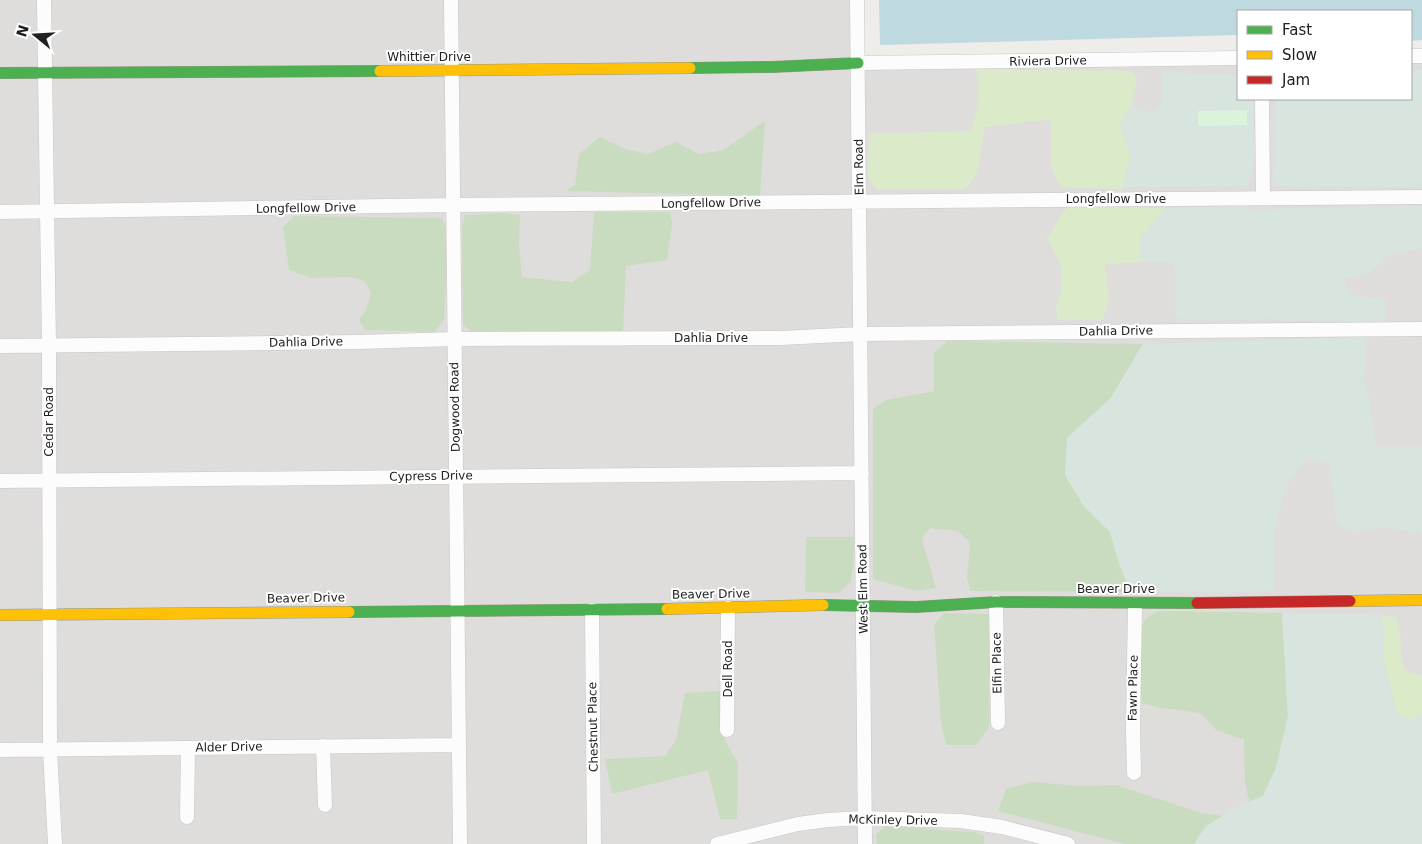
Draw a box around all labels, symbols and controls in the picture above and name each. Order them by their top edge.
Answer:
north arrow [10,10,60,60]
legend [1237,10,1412,100]
text: Fast [1282,21,1312,39]
text: N [13,23,32,39]
text: Slow [1282,46,1317,64]
street label: Whittier Drive [387,50,471,64]
street label: Riviera Drive [1009,53,1087,69]
text: Jam [1281,71,1310,89]
street label: Elm Road [852,139,866,195]
street label: Longfellow Drive [1066,192,1166,206]
street label: Longfellow Drive [661,195,761,211]
street label: Longfellow Drive [256,200,356,216]
street label: Dahlia Drive [1079,323,1153,339]
street label: Dahlia Drive [674,331,748,345]
street label: Dahlia Drive [269,334,343,350]
street label: Dogwood Road [447,362,463,452]
street label: Cedar Road [42,387,56,457]
street label: Cypress Drive [389,468,473,484]
street label: West Elm Road [855,544,871,634]
street label: Beaver Drive [1077,582,1155,596]
street label: Beaver Drive [672,586,750,602]
street label: Beaver Drive [267,590,345,606]
street label: Elfin Place [989,632,1005,694]
street label: Dell Road [721,640,735,698]
street label: Fawn Place [1125,655,1141,721]
street label: Chestnut Place [585,682,601,772]
street label: Alder Drive [195,739,263,755]
street label: McKinley Drive [848,812,938,828]

